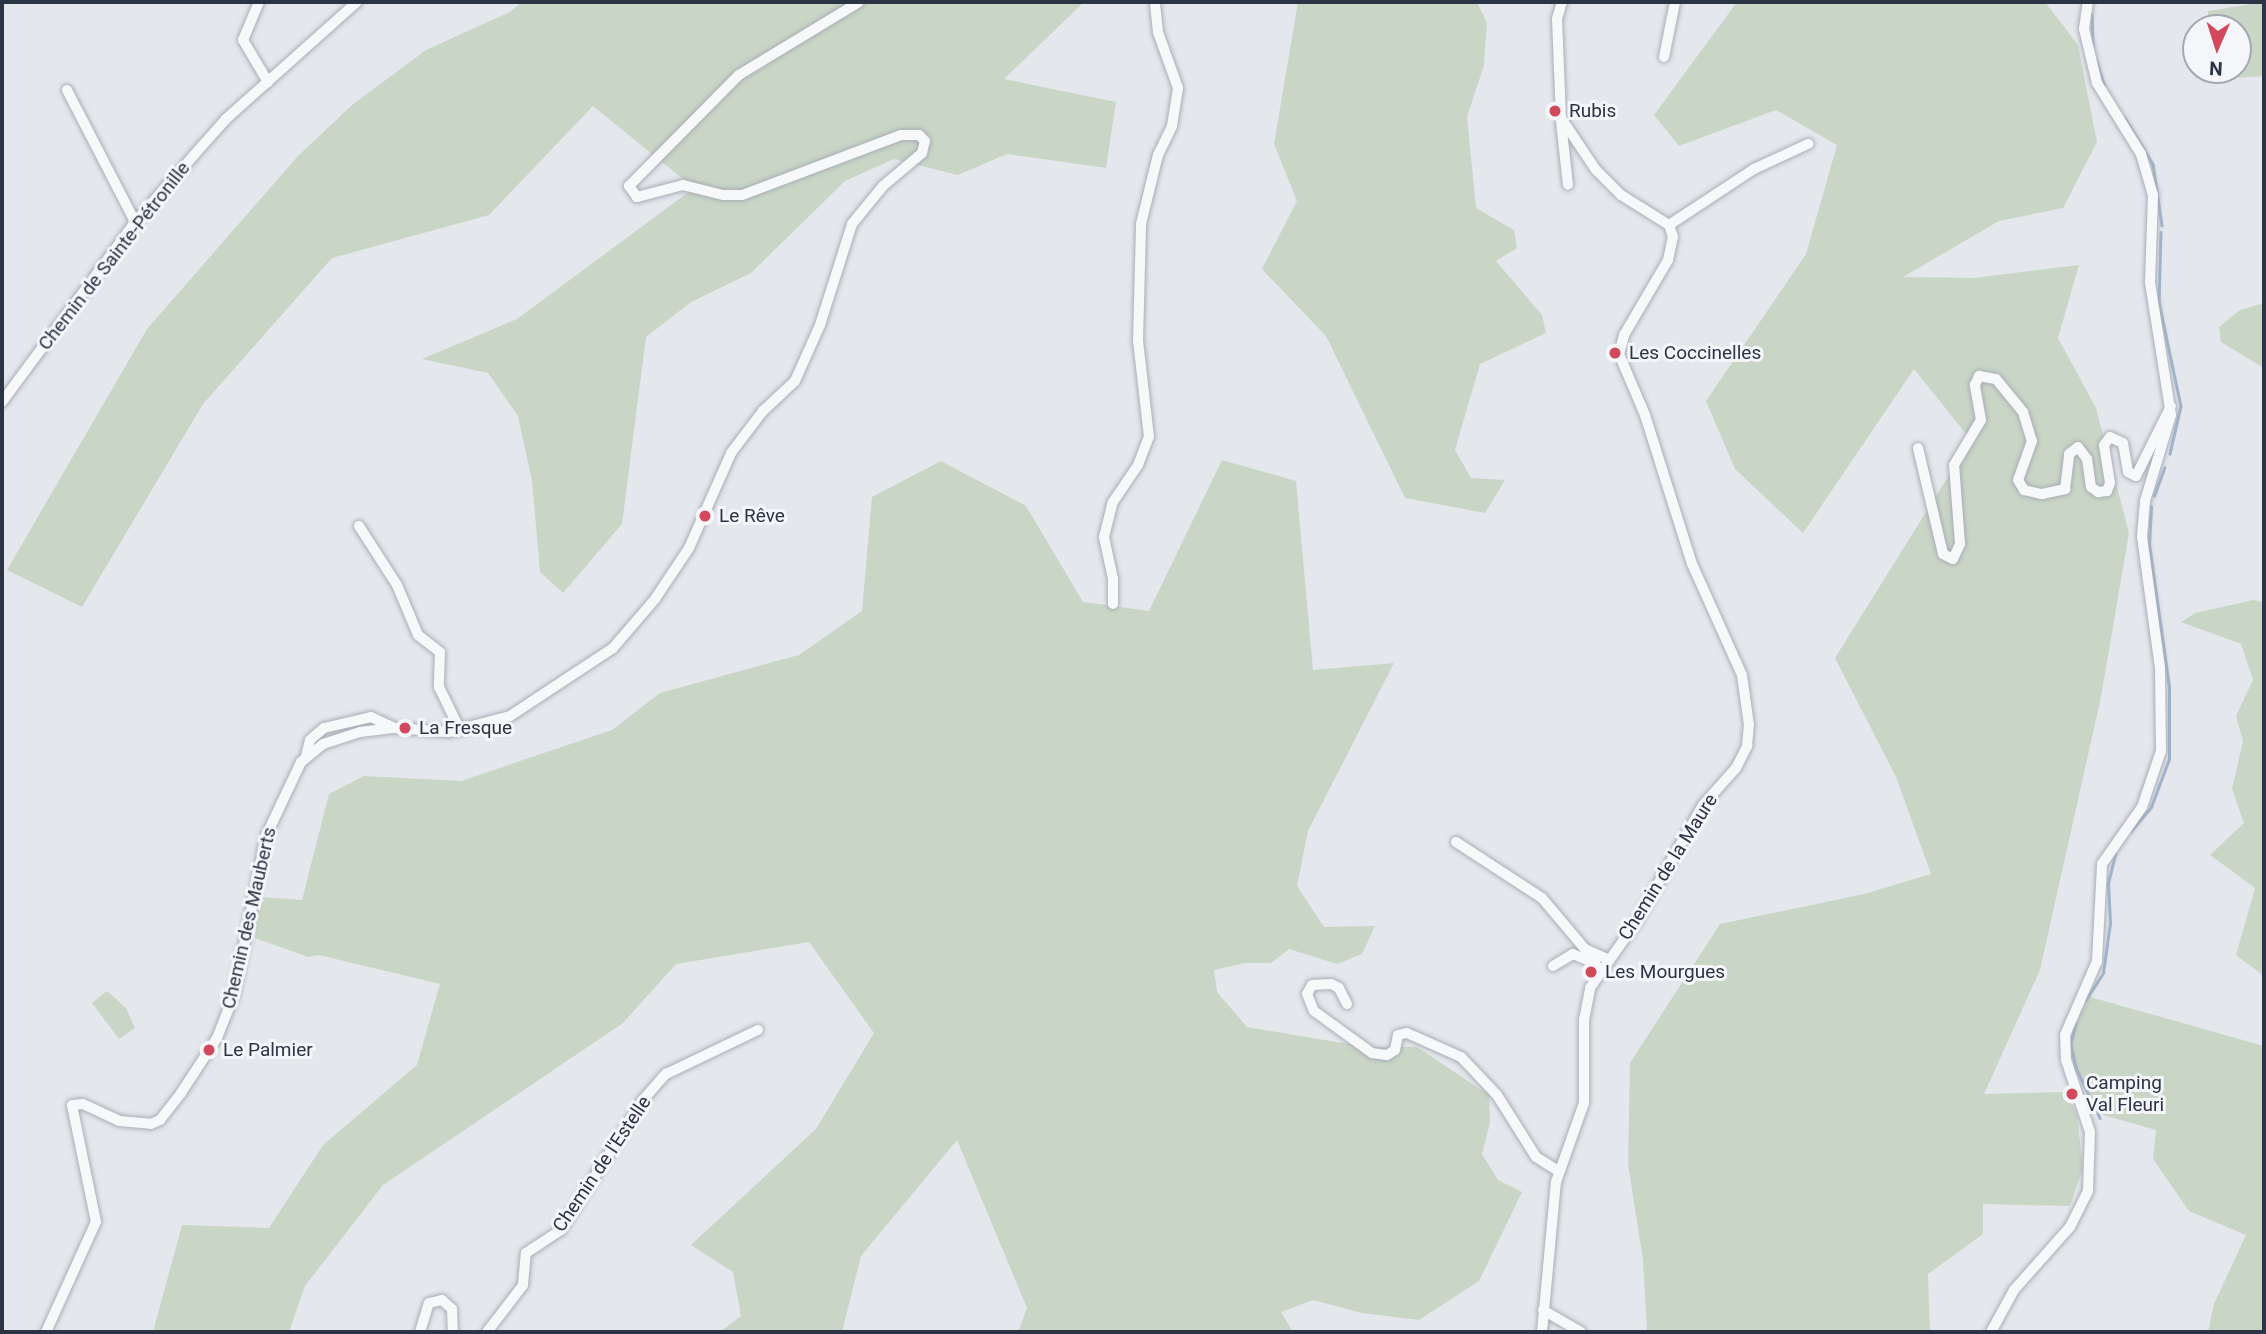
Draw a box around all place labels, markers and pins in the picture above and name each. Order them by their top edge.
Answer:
place label: Rubis [1569,100,1616,122]
marker: Rubis [1547,103,1563,119]
place label: Les Coccinelles [1629,342,1761,364]
marker: Les Coccinelles [1607,345,1623,361]
place label: Le Rêve [719,505,785,527]
marker: Le Rêve [697,508,713,524]
place label: La Fresque [419,717,512,739]
marker: La Fresque [397,720,413,736]
place label: Les Mourgues [1605,961,1725,983]
marker: Les Mourgues [1583,964,1599,980]
place label: Le Palmier [223,1039,313,1061]
marker: Le Palmier [201,1042,217,1058]
place label: Camping Val Fleuri [2086,1072,2164,1116]
marker: Camping Val Fleuri [2064,1086,2080,1102]

